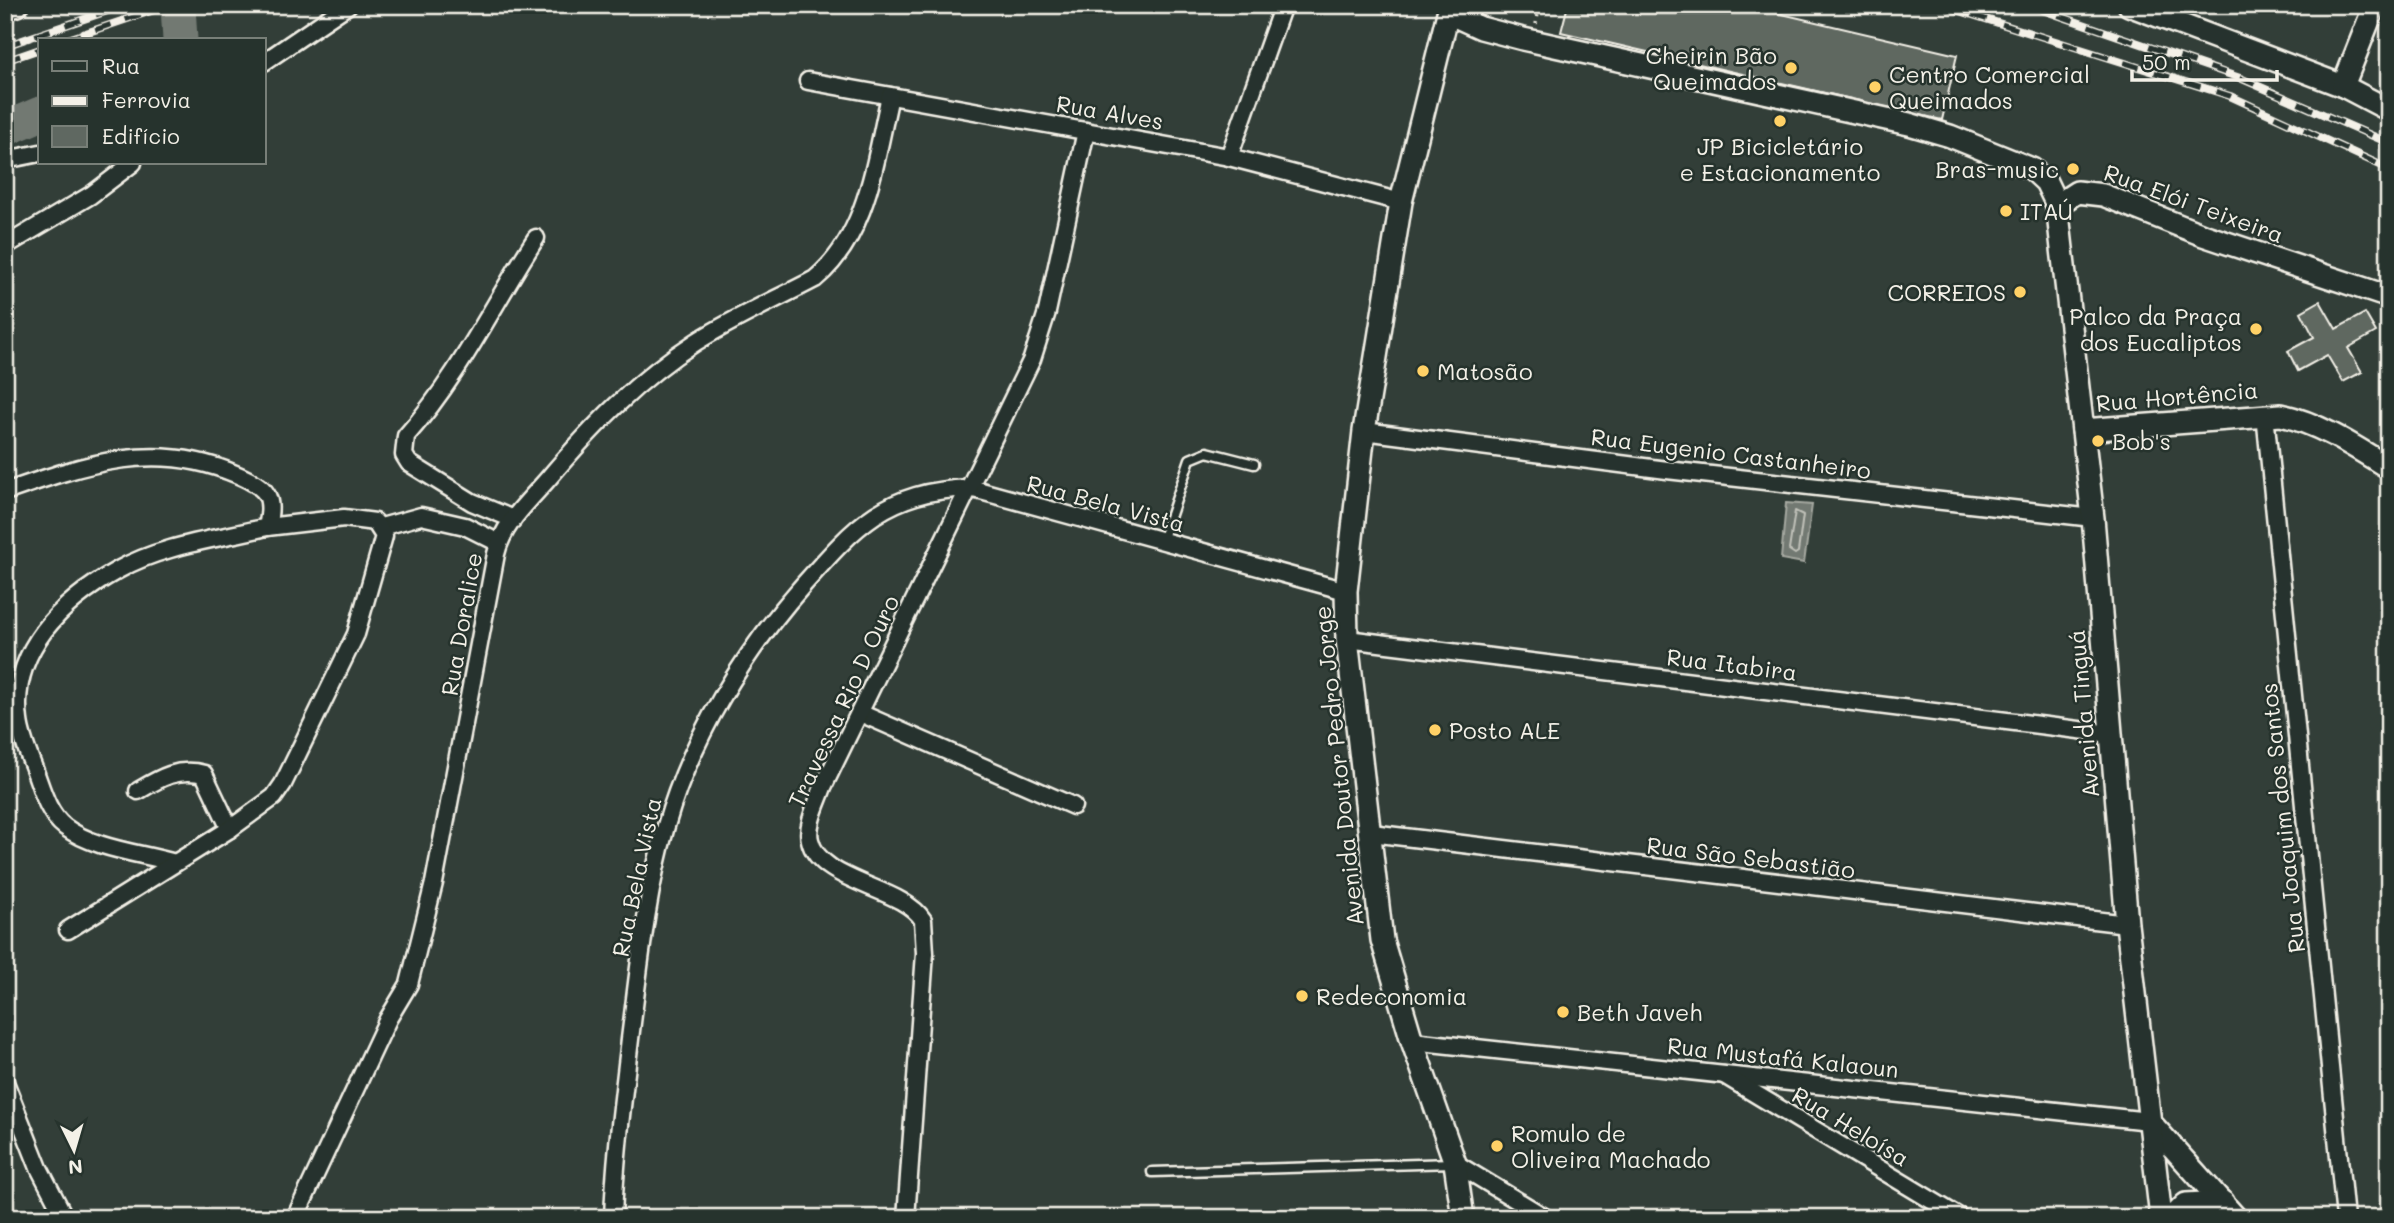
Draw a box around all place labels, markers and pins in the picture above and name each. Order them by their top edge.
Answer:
place label: Cheirin Bão Queimados [1645,40,1777,96]
place label: Centro Comercial Queimados [1889,59,2090,115]
marker: Cheirin Bão Queimados [1783,60,1799,76]
marker: Centro Comercial Queimados [1867,79,1883,95]
marker: JP Bicicletário e Estacionamento [1772,113,1788,129]
place label: JP Bicicletário e Estacionamento [1680,131,1880,187]
place label: Bras-music [1935,154,2059,184]
marker: Bras-music [2065,161,2081,177]
place label: ITAÚ [2020,196,2073,226]
marker: ITAÚ [1998,203,2014,219]
place label: CORREIOS [1887,277,2006,307]
marker: CORREIOS [2012,284,2028,300]
place label: Palco da Praça dos Eucaliptos [2069,301,2242,357]
marker: Palco da Praça dos Eucaliptos [2248,321,2264,337]
place label: Matosão [1437,356,1533,386]
marker: Matosão [1415,363,1431,379]
place label: Bob's [2112,426,2171,456]
marker: Bob's [2090,433,2106,449]
place label: Posto ALE [1449,715,1560,745]
marker: Posto ALE [1427,722,1443,738]
place label: Redeconomia [1316,981,1467,1011]
marker: Redeconomia [1294,988,1310,1004]
place label: Beth Javeh [1577,997,1702,1027]
marker: Beth Javeh [1555,1004,1571,1020]
place label: Romulo de Oliveira Machado [1511,1118,1710,1174]
marker: Romulo de Oliveira Machado [1489,1138,1505,1154]

